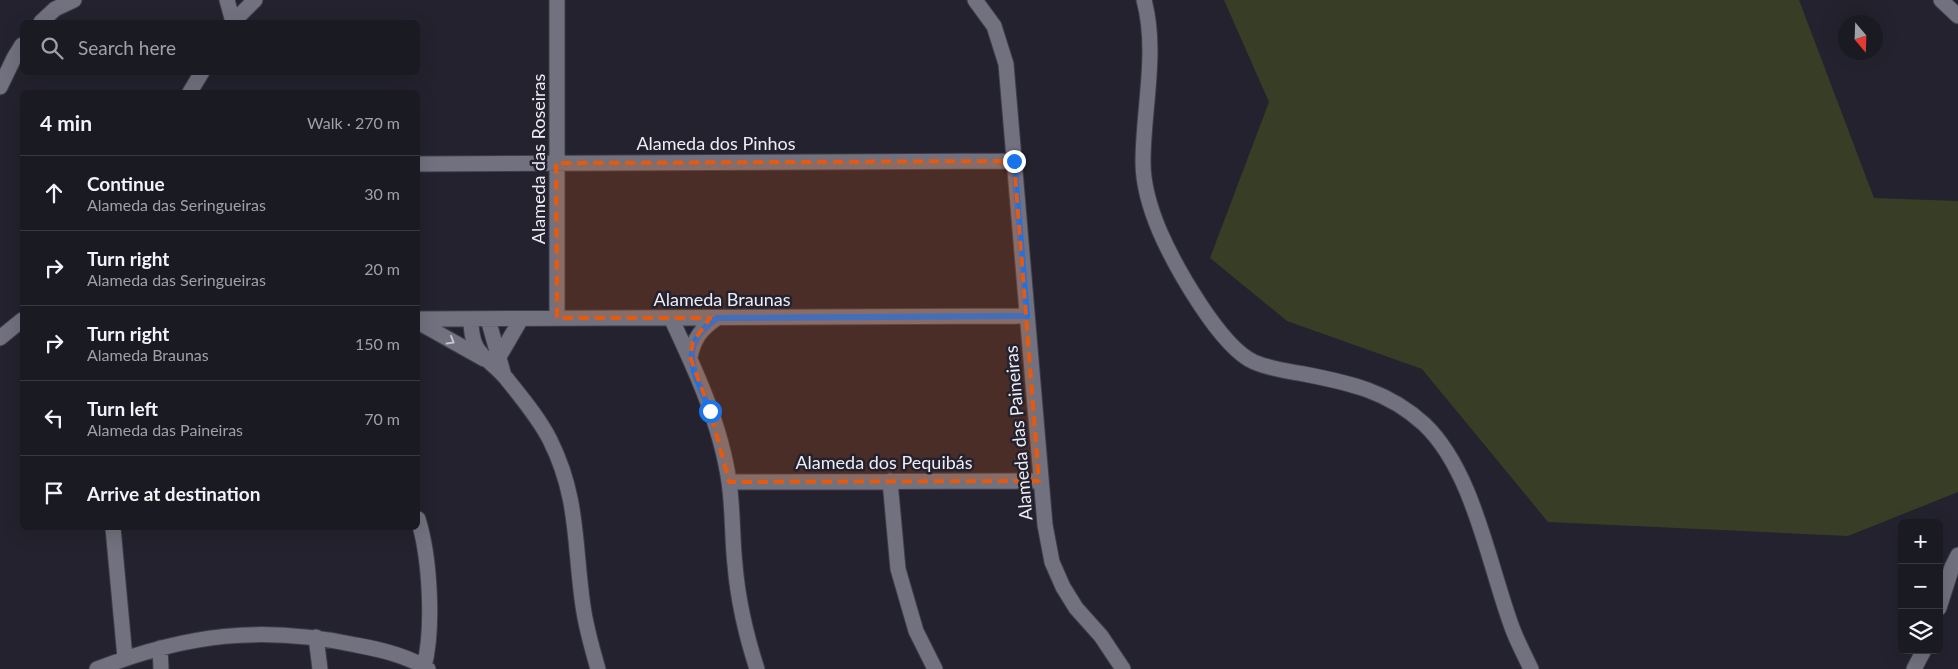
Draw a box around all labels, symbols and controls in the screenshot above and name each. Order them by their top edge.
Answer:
north arrow [1838,15,1883,60]
search box [20,20,420,75]
icon: search [38,34,66,62]
text: Search here [78,36,176,59]
street label: Alameda das Roseiras [527,74,549,244]
text: 4 min [40,110,92,135]
text: Walk · 270 m [307,113,400,132]
street label: Alameda dos Pinhos [636,132,796,154]
route end [1003,150,1026,173]
text: Continue [87,172,165,195]
icon: ahead [40,179,68,207]
text: 30 m [364,184,400,203]
text: Alameda das Seringueiras [87,195,266,214]
text: Turn right [87,247,169,270]
icon: right [40,254,68,282]
text: 20 m [364,259,400,278]
text: Alameda das Seringueiras [87,270,266,289]
street label: Alameda Braunas [654,288,791,310]
text: Turn right [87,322,169,345]
icon: right [40,329,68,357]
text: 150 m [355,334,400,353]
one-way arrow [446,335,455,345]
street label: Alameda das Paineiras [999,344,1037,521]
text: Alameda Braunas [87,345,209,364]
text: Turn left [87,397,158,420]
route start [699,400,722,423]
icon: left [40,404,68,432]
text: 70 m [364,409,400,428]
text: Alameda das Paineiras [87,420,243,439]
street label: Alameda dos Pequibás [795,451,973,473]
icon: arrive [40,479,68,507]
text: Arrive at destination [87,482,260,505]
map controls [1898,519,1943,654]
button: + [1898,519,1943,564]
button: − [1898,564,1943,609]
button: layers [1898,609,1943,654]

